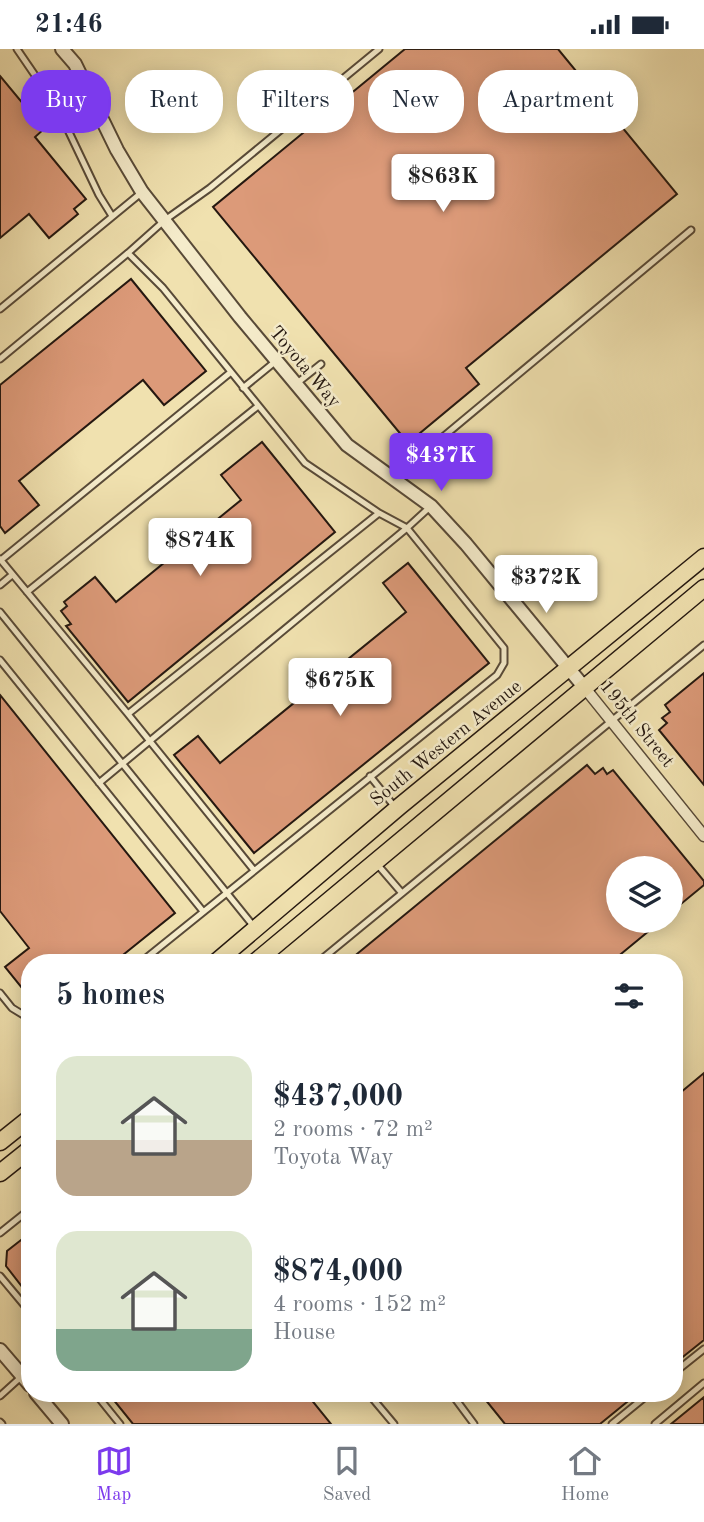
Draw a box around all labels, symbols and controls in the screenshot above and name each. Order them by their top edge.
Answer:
text: 21:46 [35,12,103,38]
chip: Buy [21,70,111,133]
chip: Rent [125,70,223,133]
chip: Filters [237,70,354,133]
chip: New [368,70,464,133]
chip: Apartment [478,70,638,133]
pin: $863K [394,155,492,214]
text: $863K [407,165,479,188]
street label: Toyota Way [265,323,343,412]
pin: $437K [392,433,490,493]
text: $437K [405,444,477,467]
pin: $874K [151,519,249,578]
text: $874K [164,529,236,552]
pin: $372K [497,555,595,615]
text: $372K [510,566,582,589]
pin: $675K [291,659,389,718]
text: $675K [304,669,376,692]
street label: South Western Avenue [367,677,526,811]
street label: 195th Street [595,678,677,772]
map controls [606,856,683,933]
button: layers [606,856,683,933]
icon: filters [610,977,648,1015]
text: 5 homes [56,981,165,1011]
text: $437,000 [273,1082,403,1112]
icon: home [112,1084,196,1168]
text: 2 rooms · 72 m² [273,1118,433,1141]
text: Toyota Way [273,1146,394,1169]
text: $874,000 [273,1257,403,1287]
icon: home [112,1259,196,1343]
text: 4 rooms · 152 m² [273,1293,446,1316]
text: House [273,1321,335,1344]
tab: Map [95,1442,133,1507]
tab: Saved [323,1442,371,1507]
tab: Home [561,1442,609,1507]

